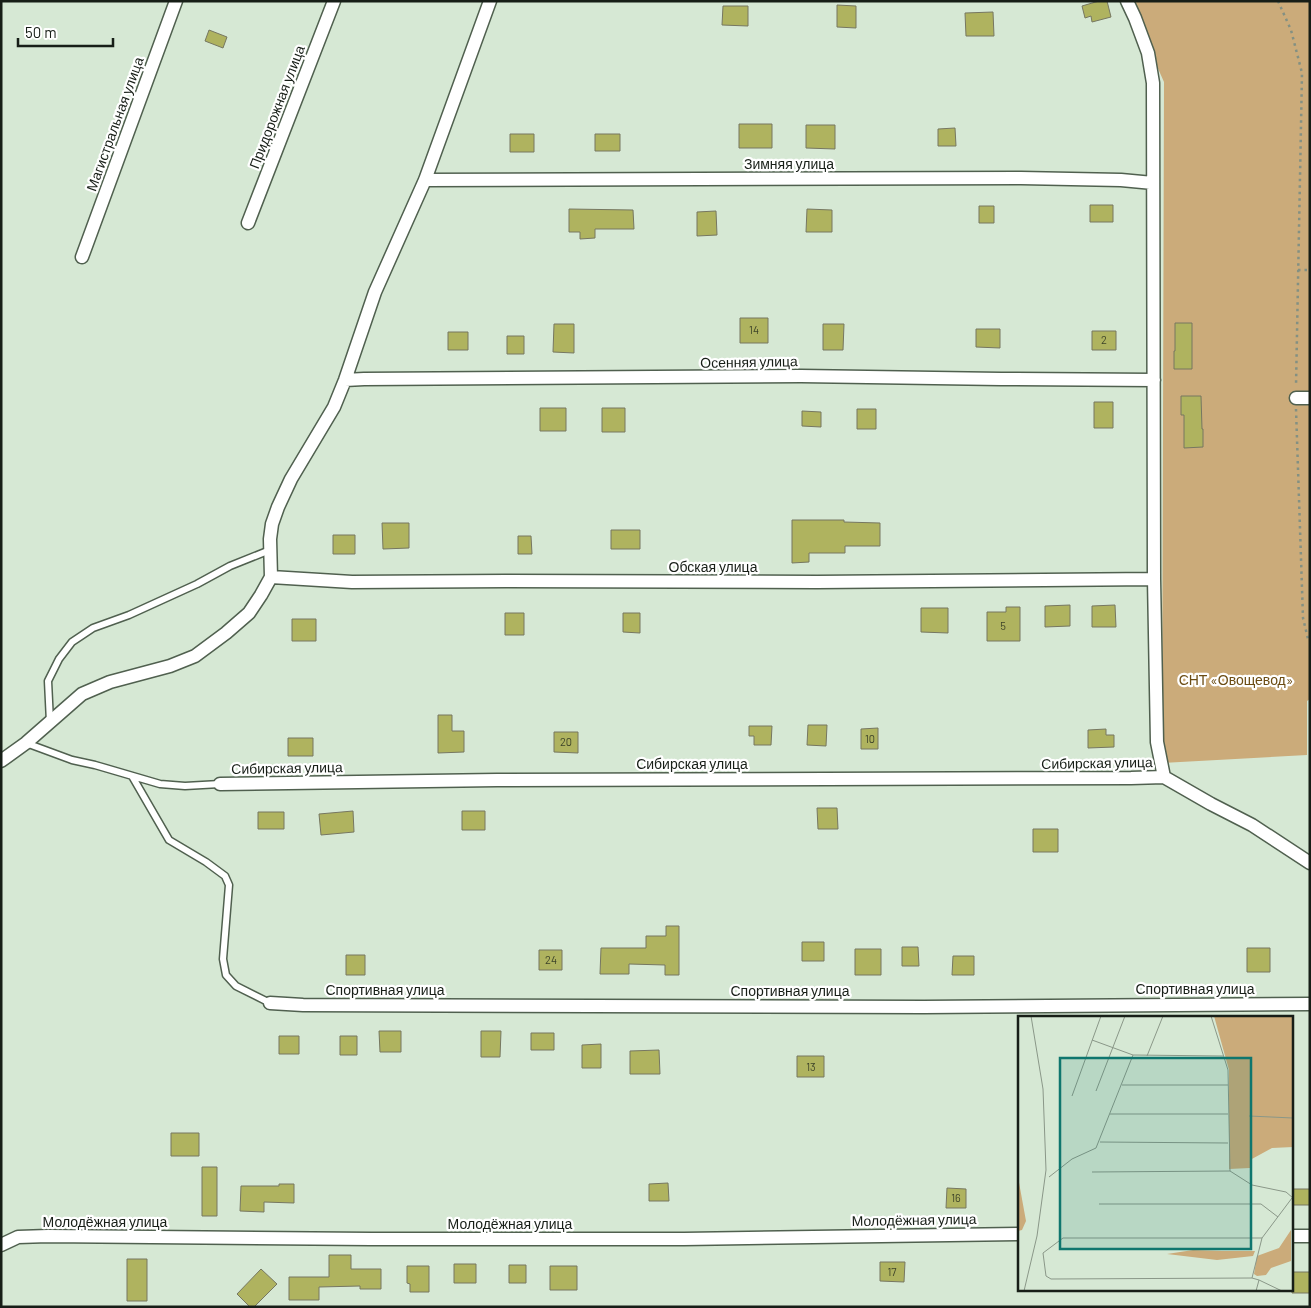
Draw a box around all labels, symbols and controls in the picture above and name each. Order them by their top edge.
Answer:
scale bar [18,15,112,47]
text: 50 m [25,23,57,41]
street label: Придорожная улица [245,43,308,171]
street label: Магистральная улица [82,54,147,193]
street label: Зимняя улица [744,155,834,172]
house number: 14 [749,323,759,336]
house number: 2 [1101,333,1107,346]
street label: Осенняя улица [700,352,798,371]
street label: Обская улица [669,558,758,575]
house number: 5 [1000,619,1006,632]
park label: СНТ «Овощевод» [1179,671,1293,688]
house number: 10 [865,732,875,745]
house number: 20 [560,735,572,748]
street label: Сибирская улица [1041,753,1153,772]
street label: Сибирская улица [636,755,748,772]
street label: Сибирская улица [231,758,343,777]
house number: 24 [545,953,557,966]
street label: Спортивная улица [1135,980,1255,997]
street label: Спортивная улица [325,981,445,998]
street label: Спортивная улица [730,982,850,999]
inset map [1018,1016,1294,1290]
house number: 13 [806,1060,816,1073]
house number: 16 [951,1191,961,1204]
street label: Молодёжная улица [851,1210,977,1229]
street label: Молодёжная улица [43,1213,168,1230]
street label: Молодёжная улица [448,1215,573,1232]
house number: 17 [887,1265,897,1278]

